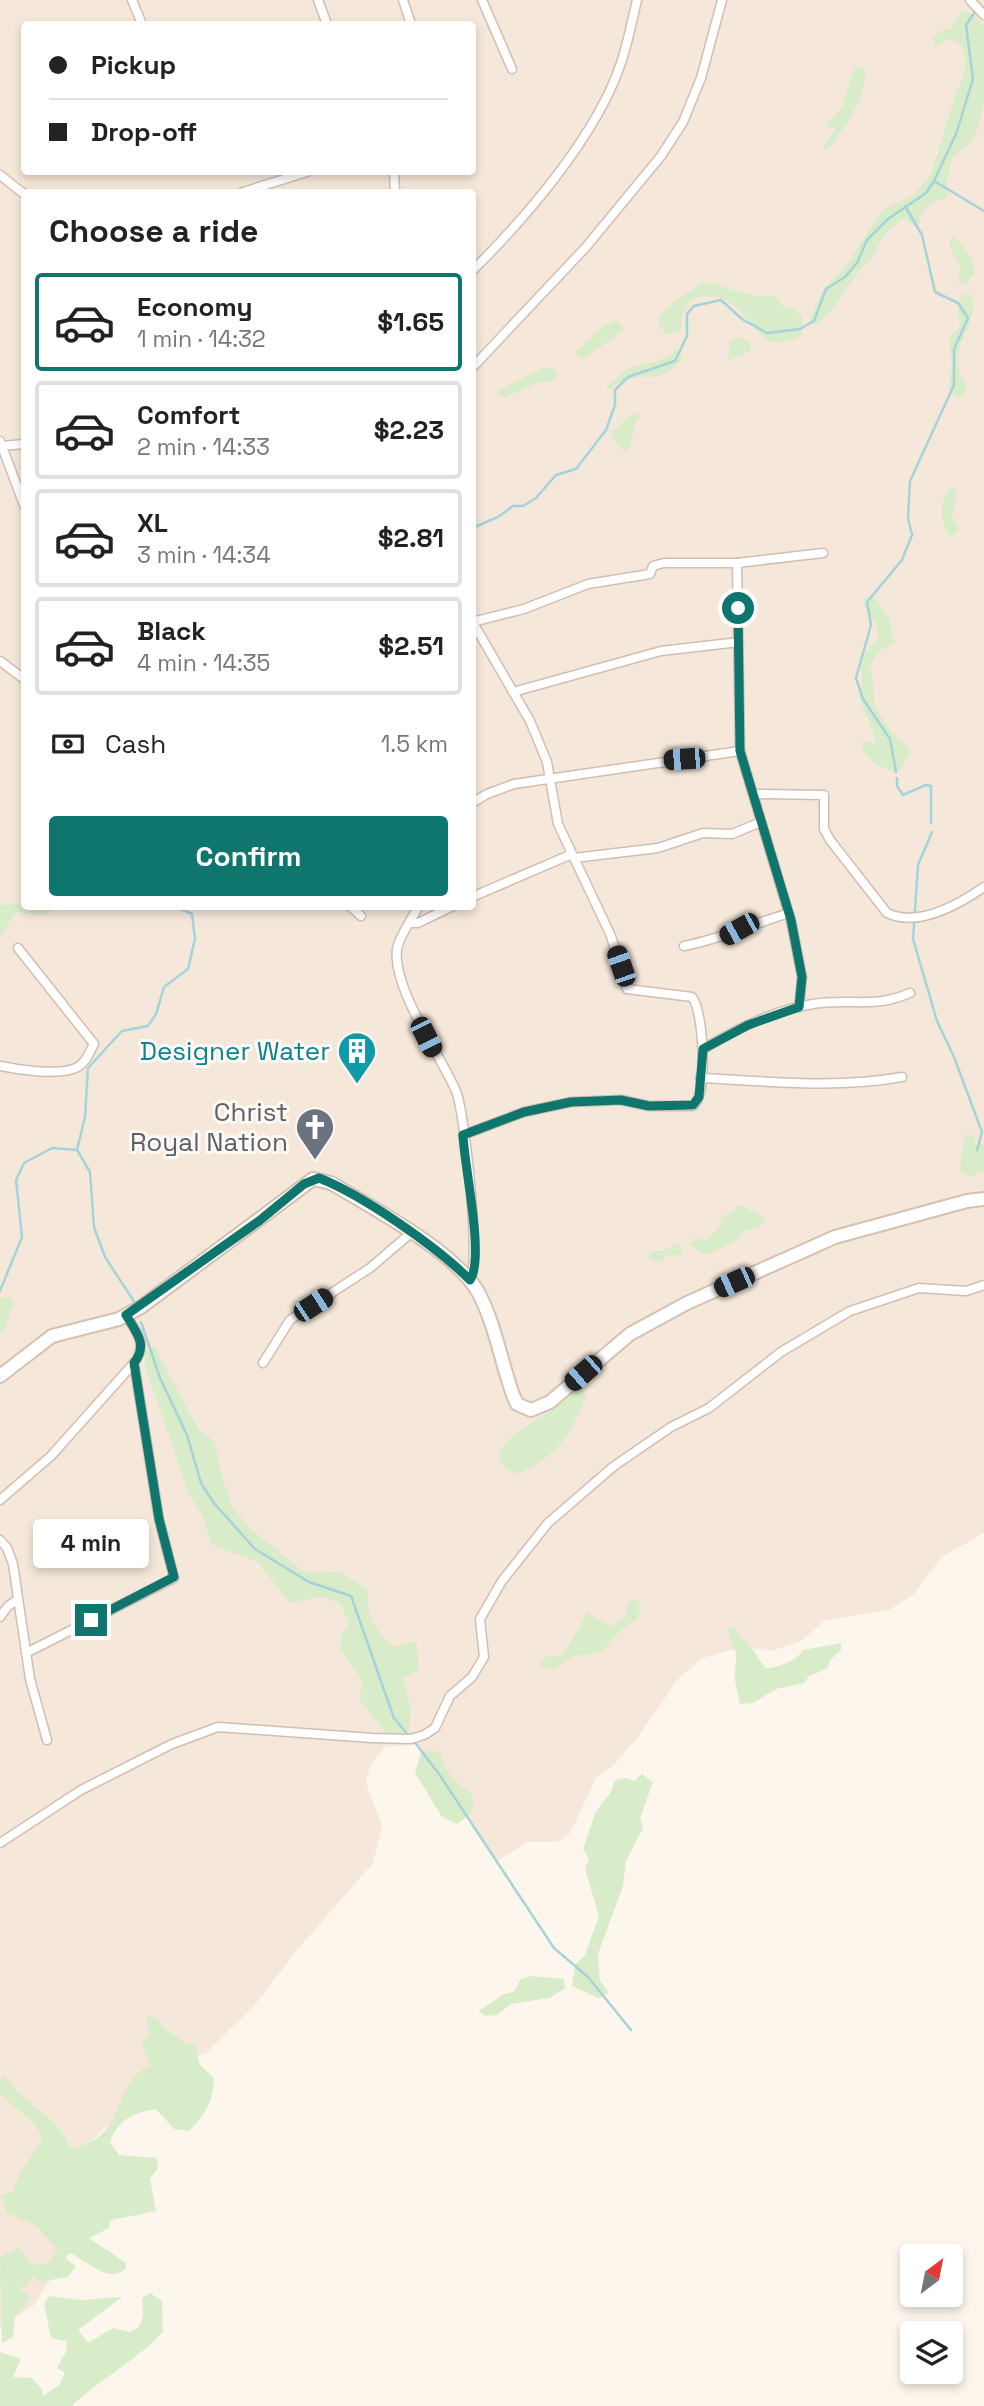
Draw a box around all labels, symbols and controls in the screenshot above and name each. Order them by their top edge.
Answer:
text: Pickup [91,48,176,82]
text: Drop-off [91,115,197,149]
text: Choose a ride [49,211,259,251]
text: Economy [137,290,253,324]
icon: car [53,291,116,354]
text: $1.65 [377,305,444,339]
text: 1 min · 14:32 [137,324,266,354]
text: Comfort [137,398,240,432]
icon: car [53,399,116,462]
text: $2.23 [374,413,444,447]
text: 2 min · 14:33 [137,432,270,462]
text: XL [137,506,168,540]
icon: car [53,507,116,570]
text: $2.81 [378,521,444,555]
text: 3 min · 14:34 [137,540,271,570]
route start [722,592,754,624]
text: Black [137,614,206,648]
icon: car [53,615,116,678]
text: $2.51 [378,629,444,663]
text: 4 min · 14:35 [137,648,270,678]
icon: cash [49,725,87,763]
text: Cash [105,727,166,761]
text: 1.5 km [381,729,448,759]
car [663,747,706,771]
button: Confirm [49,816,448,896]
car [716,910,763,948]
car [605,943,638,989]
car [408,1014,445,1060]
building icon: Designer Water [336,1030,378,1085]
place label: Designer Water [140,1034,330,1068]
place label: Christ Royal Nation [130,1095,288,1159]
church icon: Christ Royal Nation [294,1106,336,1161]
car [711,1264,758,1300]
car [290,1285,337,1325]
car [561,1351,606,1395]
callout: 4 min [33,1518,149,1568]
text: 4 min [61,1528,121,1558]
route end [75,1604,107,1636]
north arrow [900,2244,962,2306]
map controls [900,2244,963,2384]
button: layers [900,2321,963,2384]

